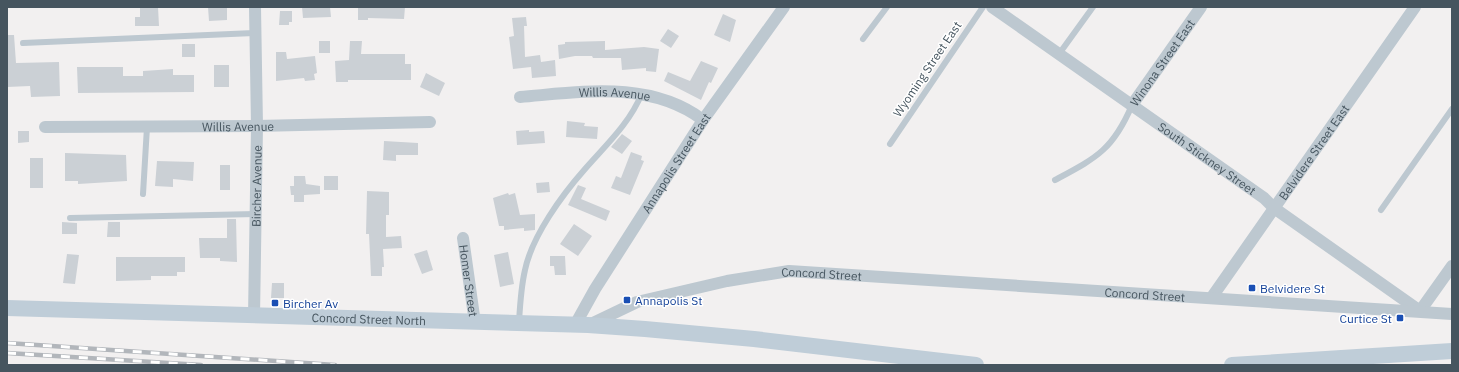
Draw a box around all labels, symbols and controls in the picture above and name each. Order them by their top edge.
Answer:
street label: Winona Street East [1126,16,1198,109]
street label: Wyoming Street East [889,18,965,120]
street label: Willis Avenue [578,84,652,104]
street label: Belvidere Street East [1275,101,1352,203]
street label: Annapolis Street East [638,110,713,216]
street label: Willis Avenue [202,118,275,134]
street label: South Stickney Street [1155,119,1259,198]
street label: Bircher Avenue [248,144,264,227]
street label: Homer Street [457,244,482,318]
street label: Concord Street [780,263,862,283]
place label: Belvidere St [1260,281,1325,296]
marker: Belvidere St [1247,283,1257,293]
street label: Concord Street [1104,284,1186,304]
place label: Annapolis St [635,293,703,308]
marker: Annapolis St [622,295,632,305]
place label: Bircher Av [283,296,338,311]
marker: Bircher Av [270,298,280,308]
street label: Concord Street North [311,309,426,328]
place label: Curtice St [1339,311,1392,326]
marker: Curtice St [1395,313,1405,323]

